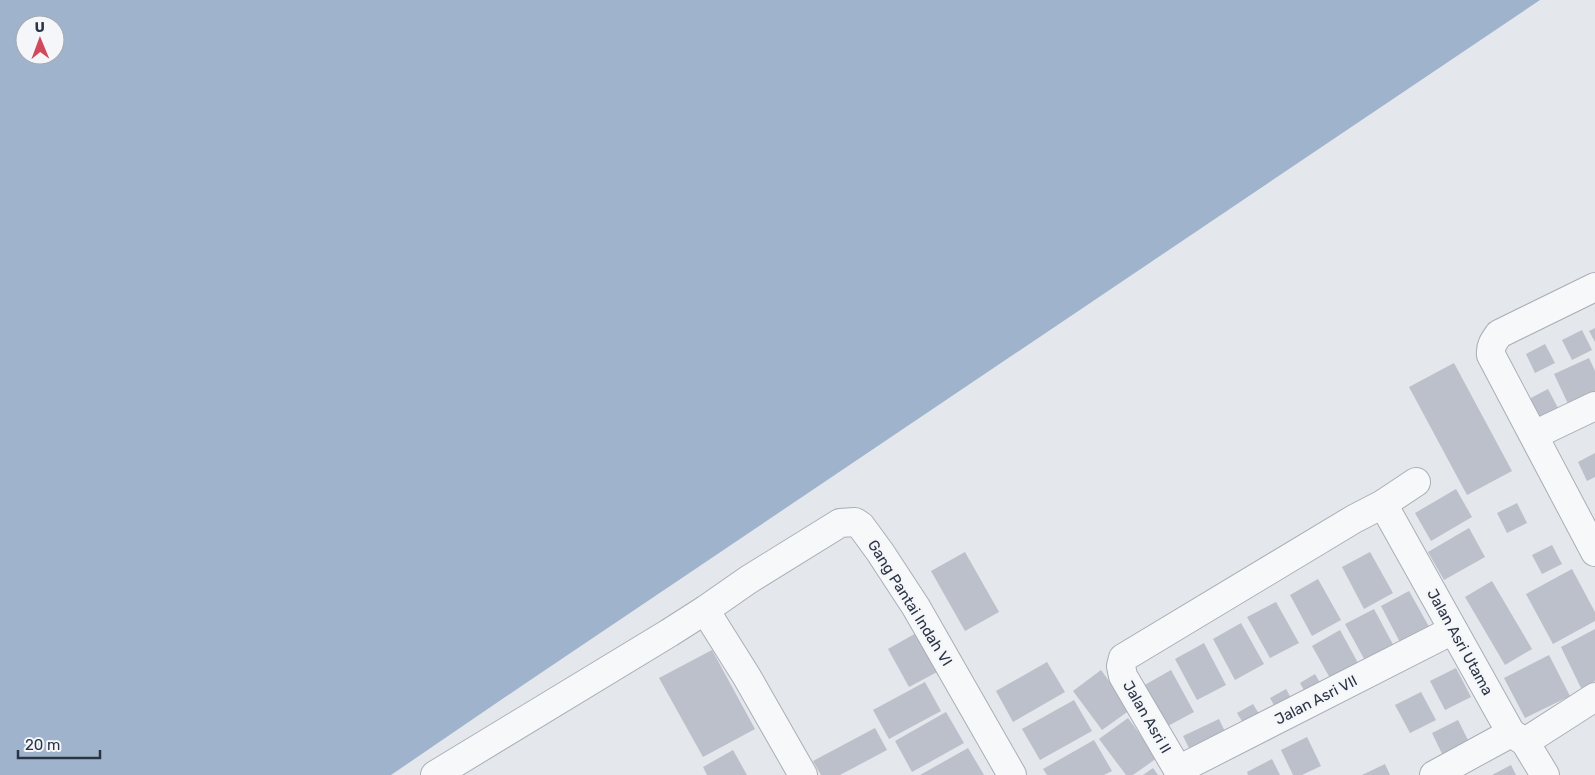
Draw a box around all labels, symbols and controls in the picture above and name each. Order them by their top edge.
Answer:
north arrow [15,15,65,65]
text: U [35,19,45,36]
street label: Gang Pantai Indah VI [864,537,956,669]
street label: Jalan Asri Utama [1423,586,1497,698]
street label: Jalan Asri VII [1272,671,1360,729]
street label: Jalan Asri II [1119,677,1175,757]
scale bar [18,728,100,760]
text: 20 m [25,736,60,754]

